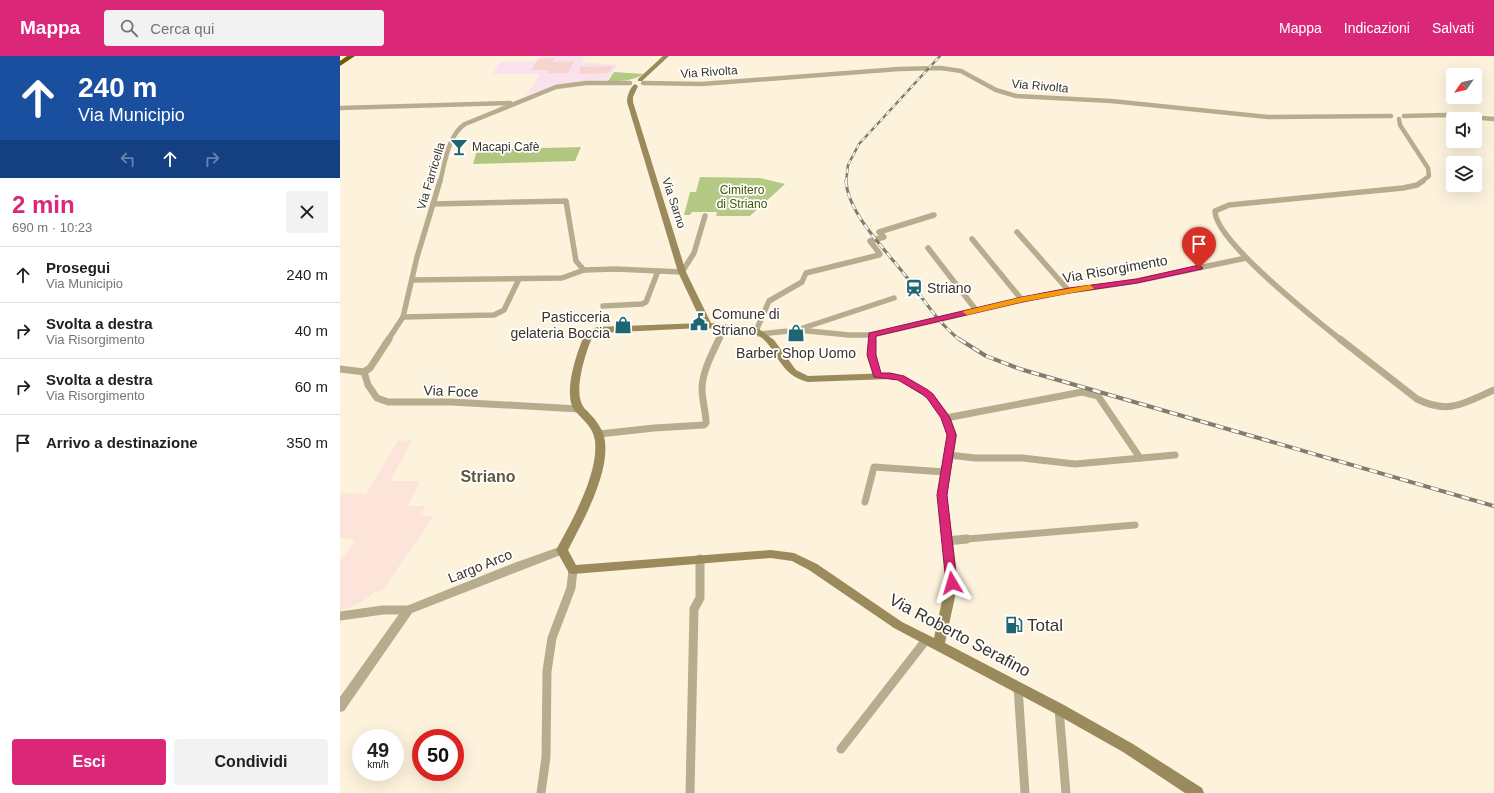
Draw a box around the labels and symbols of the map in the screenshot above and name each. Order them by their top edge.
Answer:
street label: Via Rivolta [680,63,738,81]
north arrow [1446,68,1482,104]
street label: Via Rivolta [1011,77,1069,95]
bar icon: Macapi Cafè [449,137,469,157]
street label: Via Farricella [414,140,448,211]
place label: Macapi Cafè [472,140,540,154]
street label: Via Sarno [659,176,689,230]
park label: Cimitero di Striano [717,183,768,211]
pin [1182,227,1216,268]
street label: Via Risorgimento [1061,252,1169,286]
station icon: Striano [904,278,924,298]
place label: Striano [927,280,972,296]
place label: Comune di Striano [712,306,780,338]
place label: Pasticceria gelateria Boccia [510,309,610,341]
public building icon: Comune di Striano [689,312,709,332]
shop icon: Pasticceria gelateria Boccia [613,315,633,335]
shop icon: Barber Shop Uomo [786,323,806,343]
place label: Barber Shop Uomo [736,345,856,361]
street label: Via Foce [423,382,479,400]
district label: Striano [460,468,516,485]
street label: Largo Arco [446,546,515,586]
position arrow [931,562,973,604]
street label: Via Roberto Serafino [886,590,1034,681]
fuel station icon: Total [1004,615,1024,635]
place label: Total [1027,616,1063,635]
speed limit sign: 50 [412,729,464,781]

